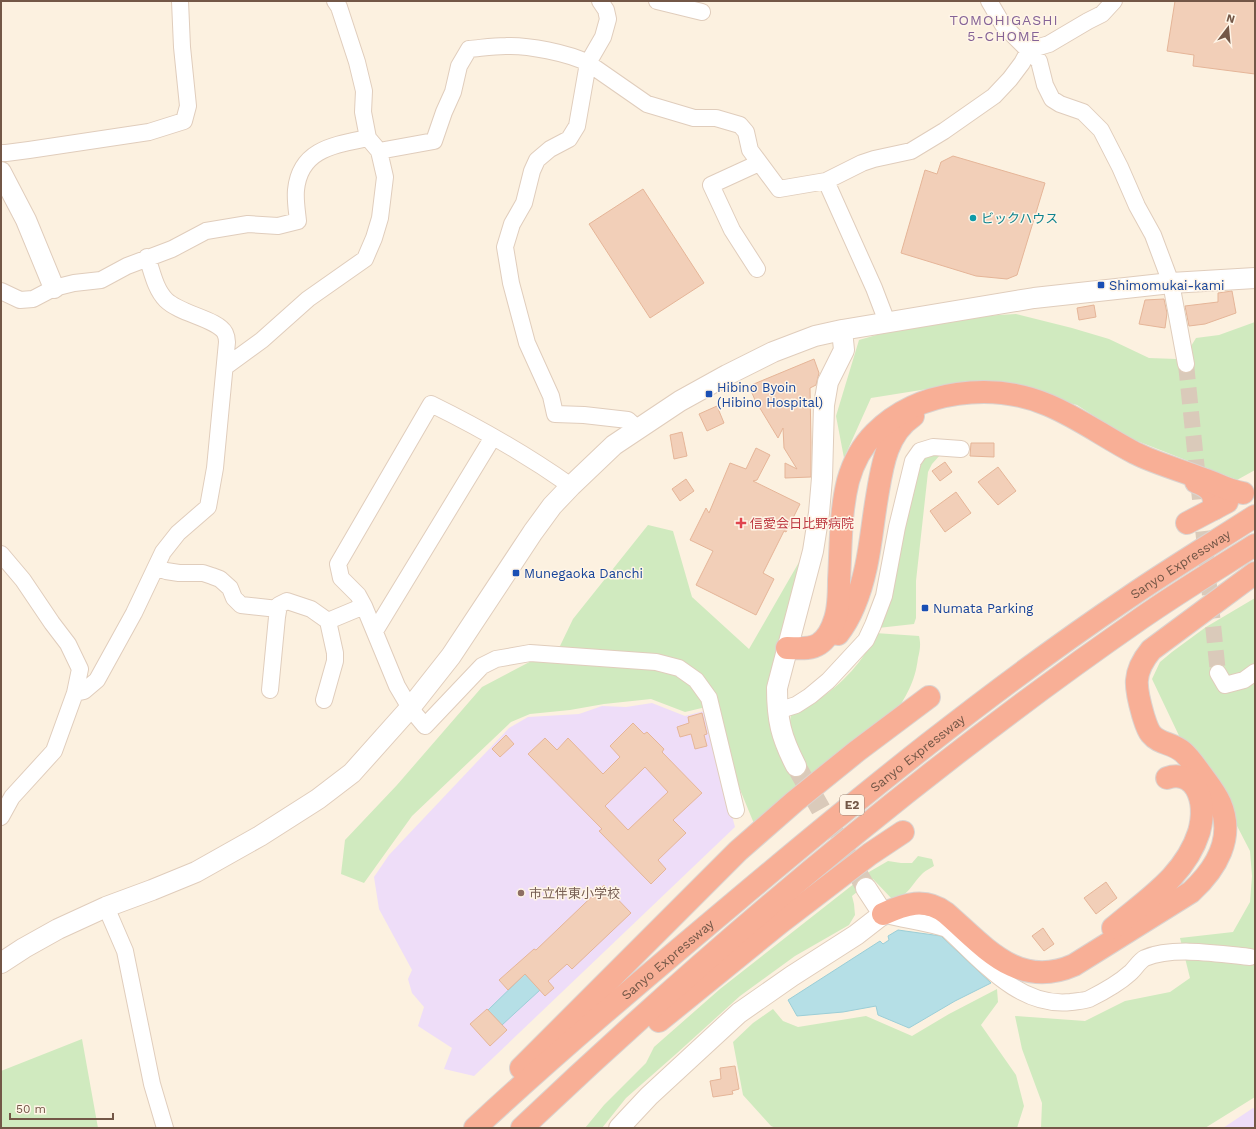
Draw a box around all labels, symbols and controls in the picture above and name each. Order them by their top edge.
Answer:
north arrow [1208,8,1248,48]
text: N [1225,11,1236,26]
district label: TOMOHIGASHI 5-CHOME [949,12,1059,44]
place label: ビックハウス [981,211,1058,226]
marker: ビックハウス [968,213,978,223]
place label: Shimomukai-kami [1109,278,1225,293]
marker: Shimomukai-kami [1096,280,1106,290]
place label: Hibino Byoin (Hibino Hospital) [717,380,823,410]
marker: Hibino Byoin (Hibino Hospital) [704,389,714,399]
place label: 信愛会日比野病院 [750,516,854,531]
marker: 信愛会日比野病院 [735,517,747,529]
street label: Sanyo Expressway [1127,526,1233,602]
place label: Munegaoka Danchi [524,566,643,581]
marker: Munegaoka Danchi [511,568,521,578]
place label: Numata Parking [933,601,1033,616]
marker: Numata Parking [920,603,930,613]
street label: Sanyo Expressway [867,711,968,795]
road number: E2 [840,795,864,815]
place label: 市立伴東小学校 [529,886,620,901]
marker: 市立伴東小学校 [516,888,526,898]
street label: Sanyo Expressway [618,916,717,1002]
scale bar [10,1095,113,1121]
text: 50 m [16,1102,46,1116]

